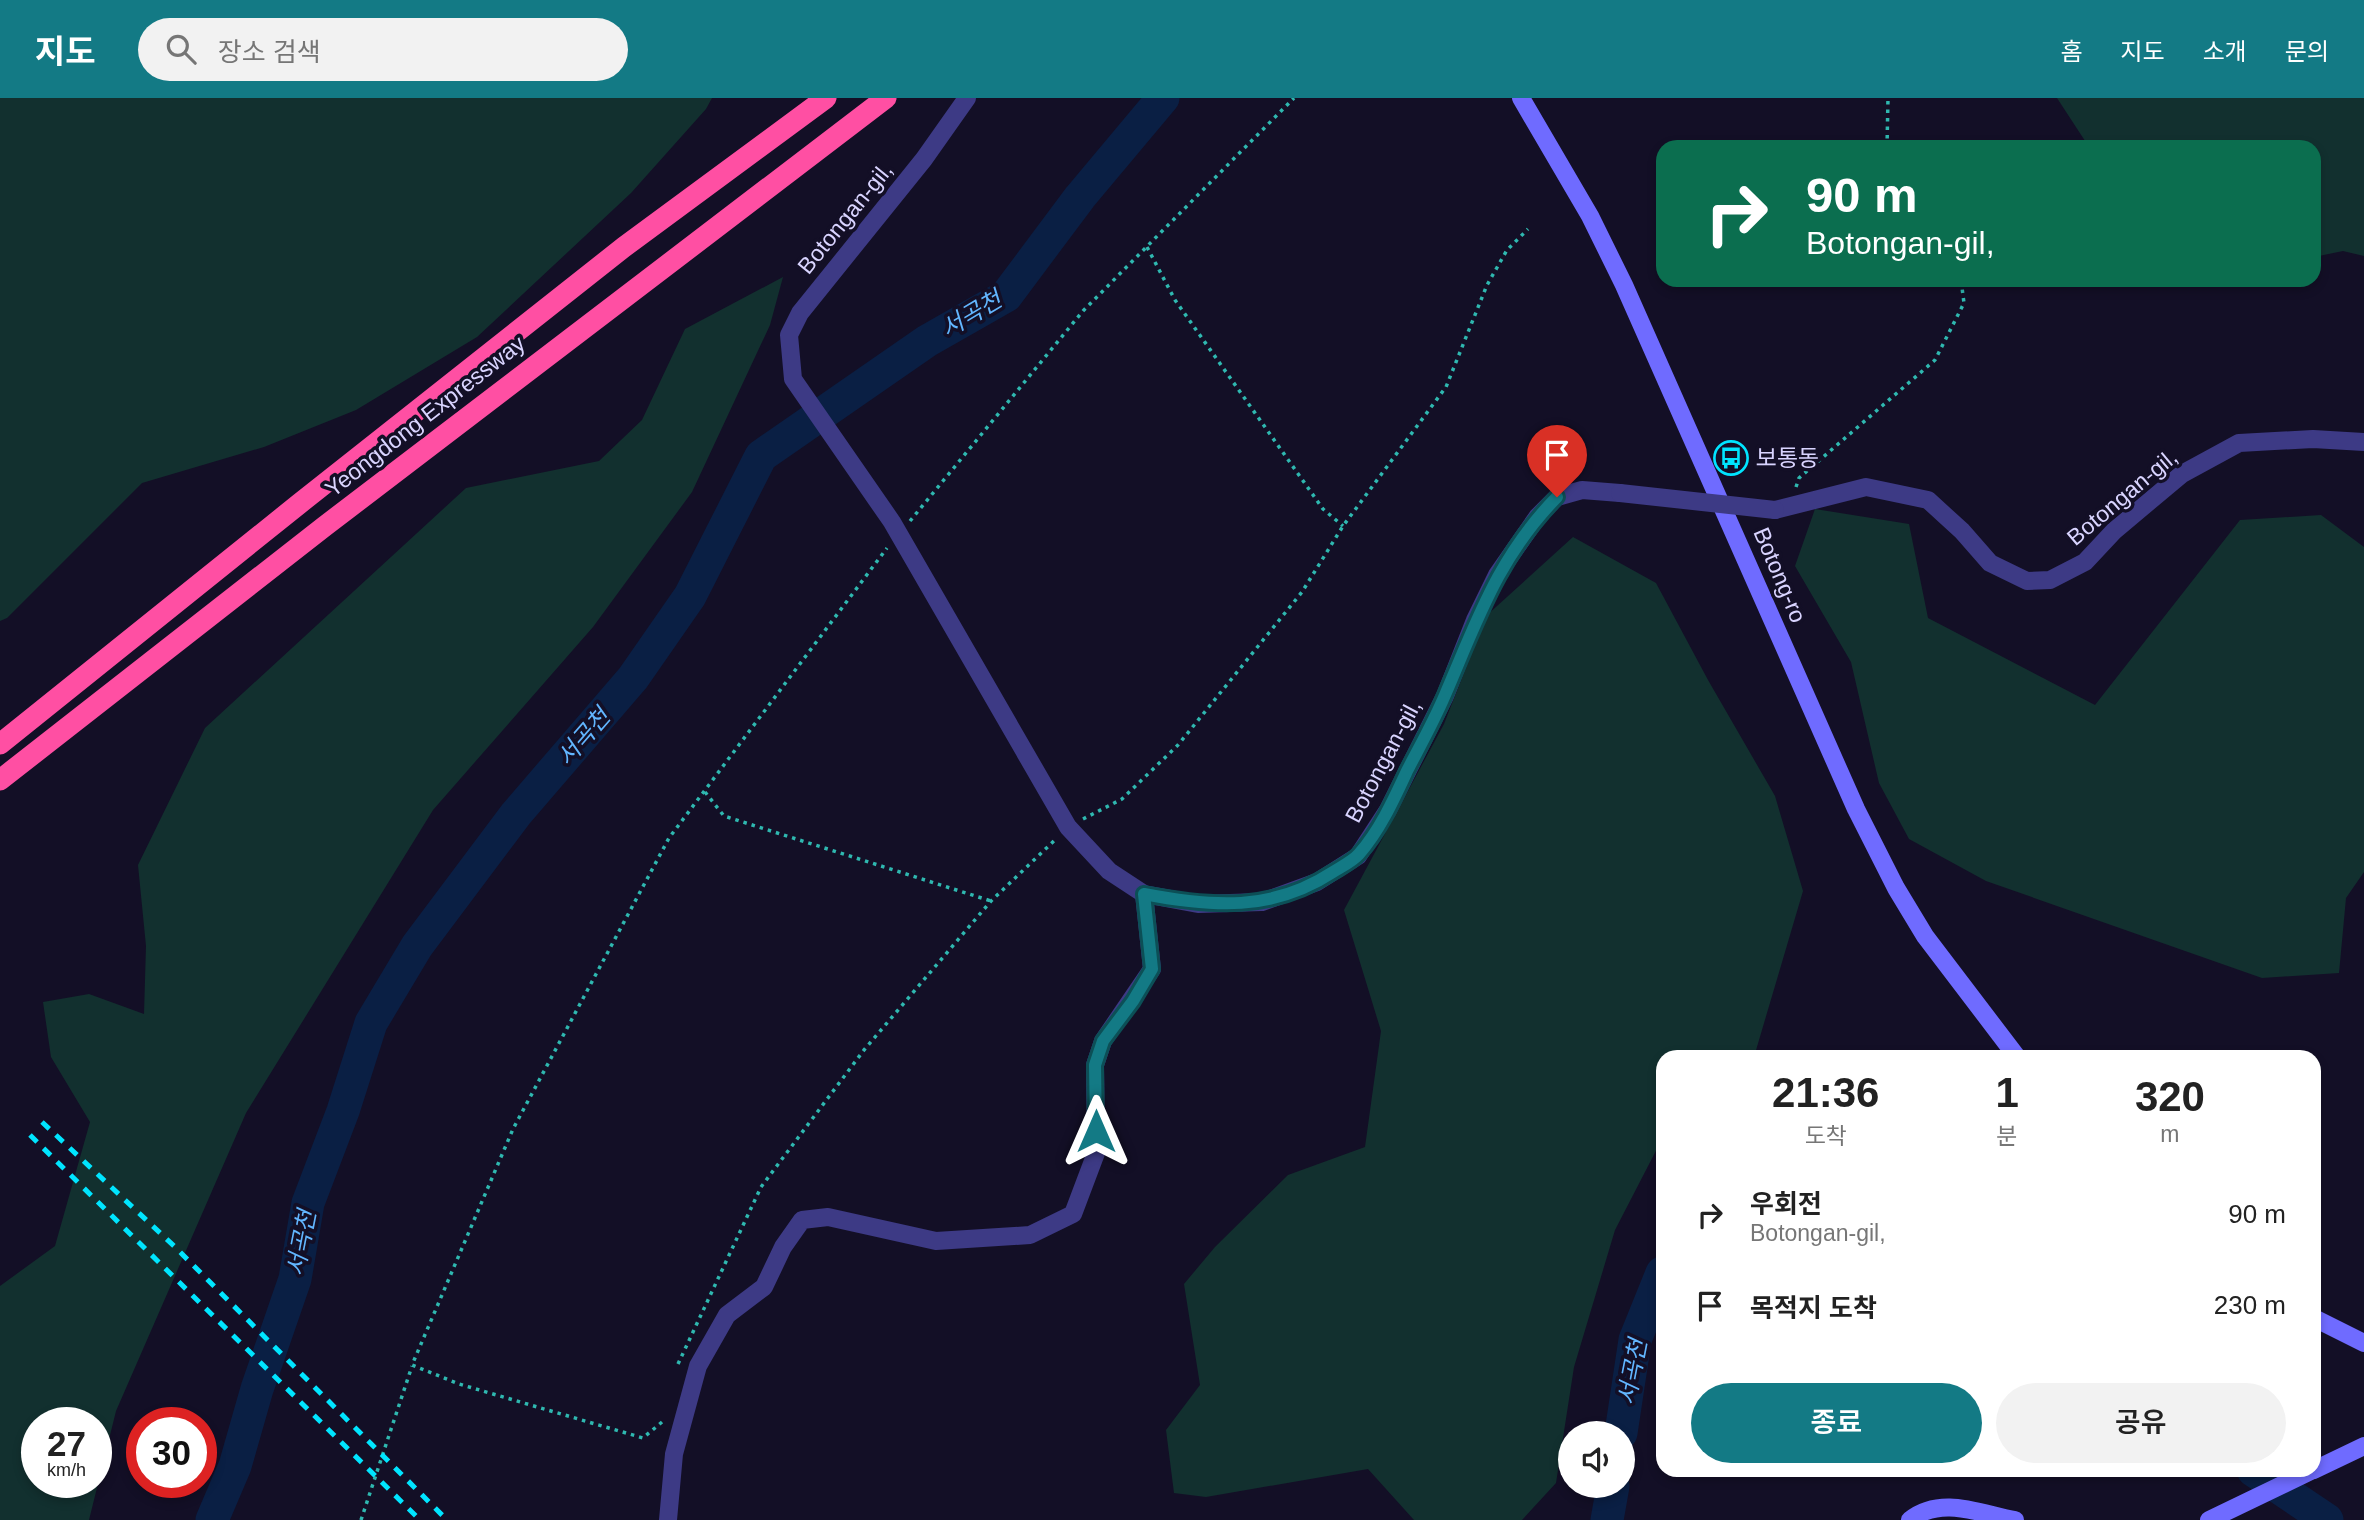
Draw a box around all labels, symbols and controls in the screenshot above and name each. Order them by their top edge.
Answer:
search box [138,18,628,81]
icon: search [162,30,200,68]
text: 지도 [35,33,96,70]
text: 장소 검색 [218,37,321,67]
text: 홈 [2060,38,2082,65]
text: 지도 [2120,38,2165,65]
text: 소개 [2203,38,2247,65]
text: 문의 [2285,38,2329,65]
street label: Botongan-gil, [792,157,898,279]
icon: right [1691,168,1782,259]
text: 90 m [1806,168,1918,222]
text: Botongan-gil, [1806,225,1995,261]
water label: 서곡천 [936,284,1009,343]
street label: Yeongdong Expressway [320,330,530,502]
pin [1527,425,1587,497]
icon: arrive [1538,436,1576,474]
bus stop icon: 보통동 [1712,439,1750,477]
street label: Botongan-gil, [2062,443,2182,551]
place label: 보통동 [1756,445,1819,471]
street label: Botong-ro [1748,523,1812,627]
street label: Botongan-gil, [1340,695,1426,827]
water label: 서곡천 [551,701,617,771]
text: 21:36 [1772,1069,1879,1116]
text: 1 [1995,1069,2019,1116]
text: 320 [2135,1073,2205,1120]
position arrow [1059,1094,1133,1168]
text: m [2160,1121,2180,1147]
text: 도착 [1805,1123,1847,1149]
text: 분 [1997,1123,2018,1149]
text: 우회전 [1750,1189,1822,1219]
icon: right [1691,1196,1729,1234]
text: 90 m [2228,1199,2286,1229]
water label: 서곡천 [281,1205,321,1278]
text: Botongan-gil, [1750,1220,1886,1246]
icon: arrive [1691,1287,1729,1325]
text: 230 m [2214,1290,2286,1320]
text: 목적지 도착 [1750,1293,1877,1323]
water label: 서곡천 [1612,1334,1652,1407]
button: 종료 [1691,1383,1982,1463]
button: 공유 [1996,1383,2286,1463]
speed limit sign: 30 [126,1407,217,1498]
map controls [1558,1421,1635,1498]
button: sound [1558,1421,1635,1498]
text: 27 [47,1424,86,1463]
text: km/h [47,1460,86,1480]

